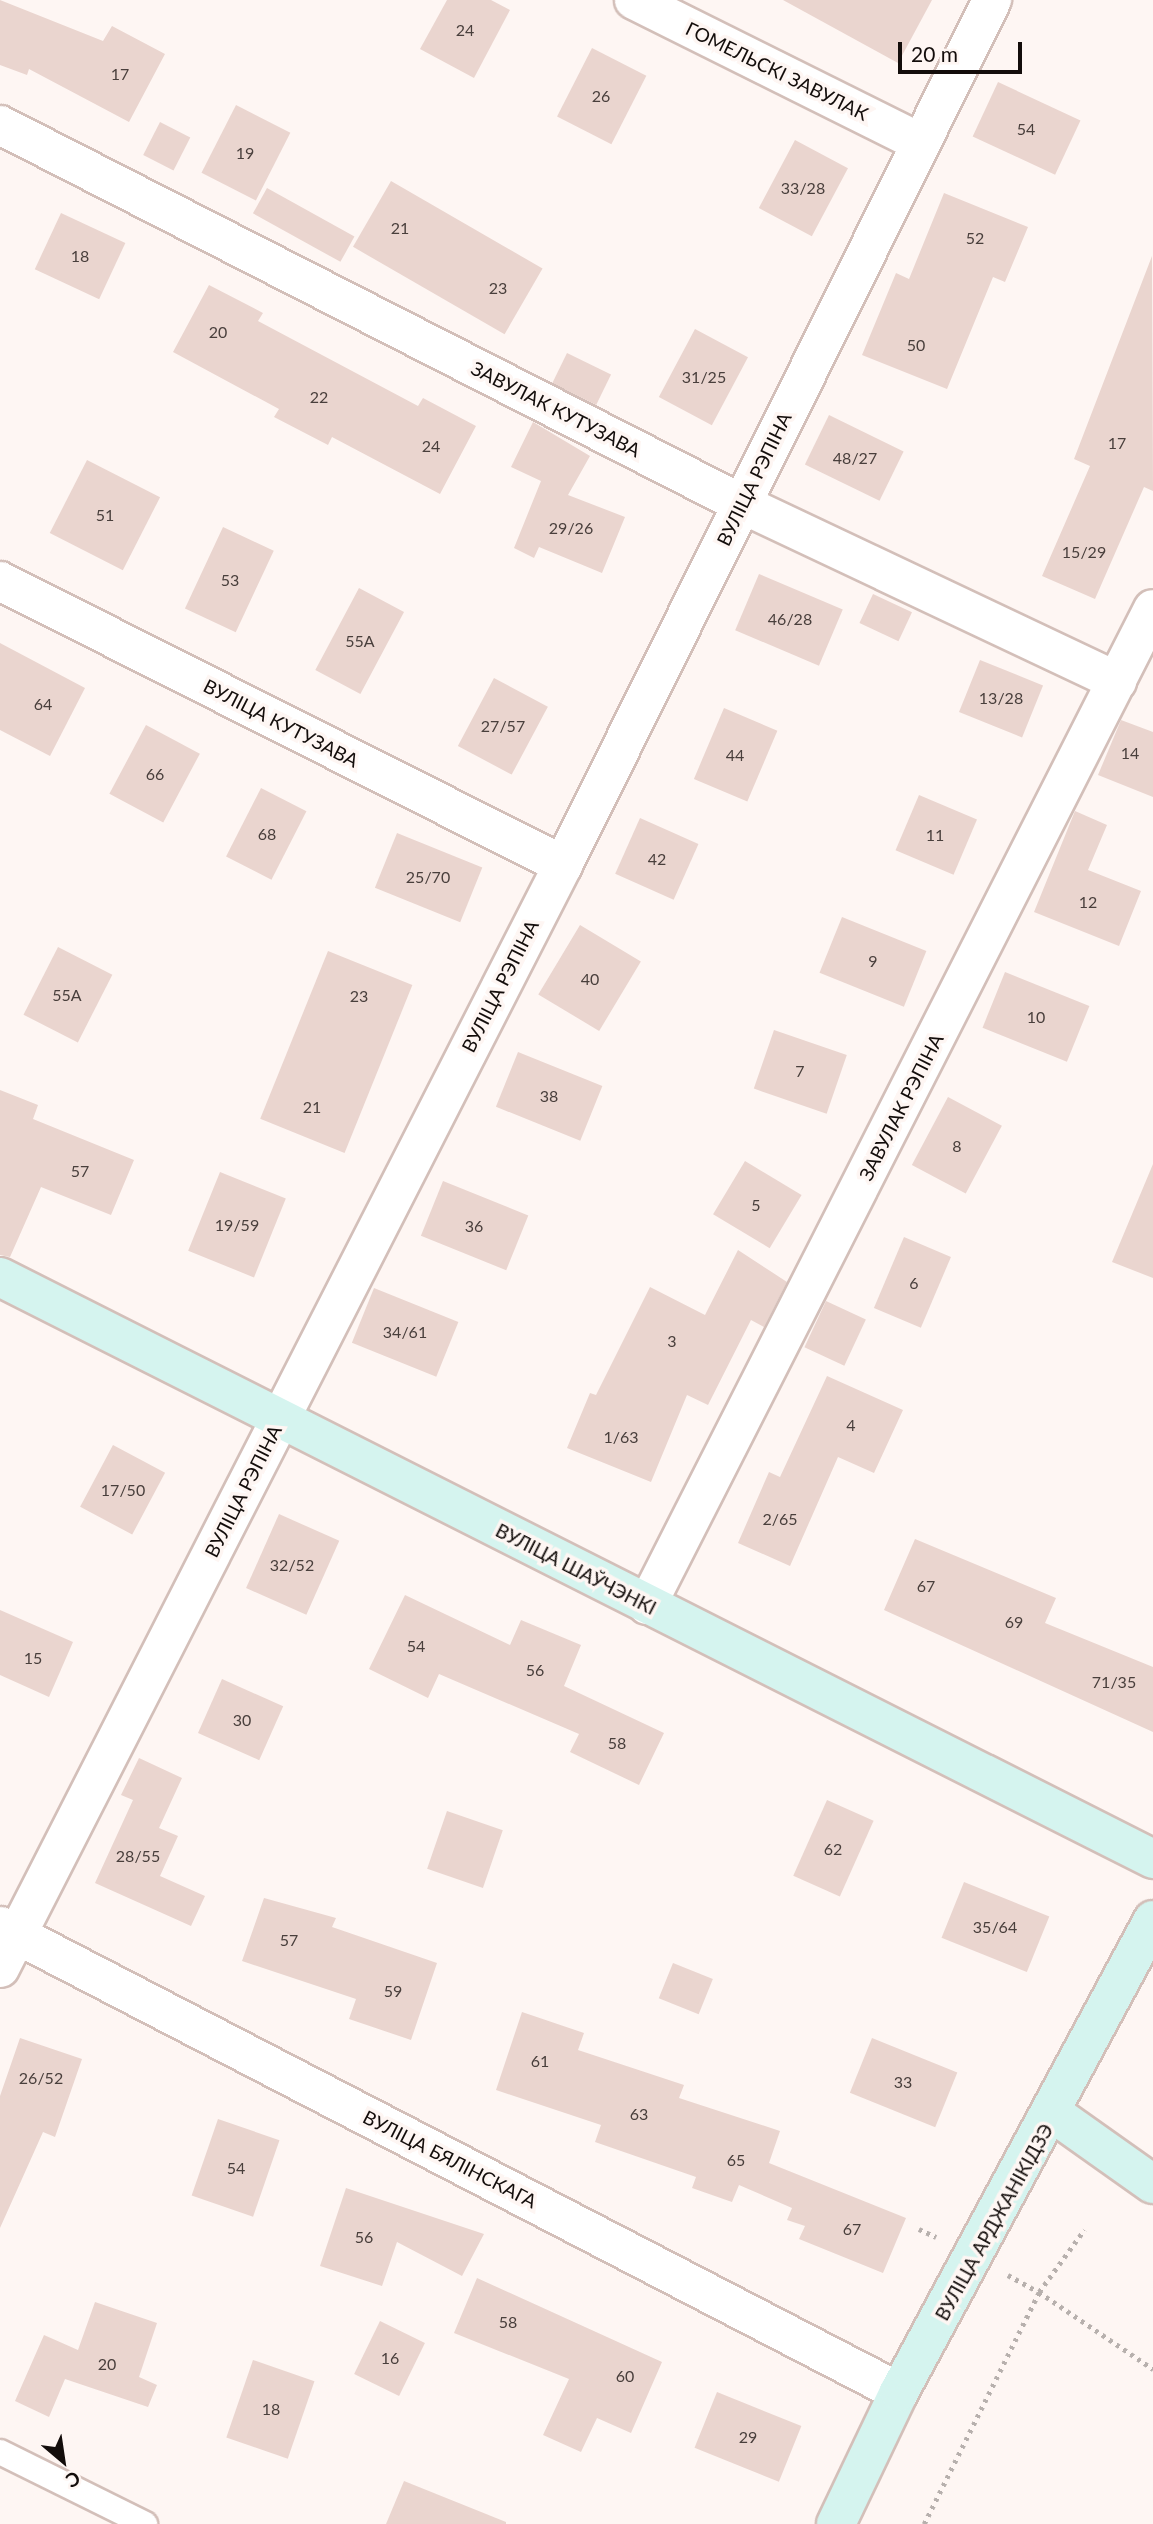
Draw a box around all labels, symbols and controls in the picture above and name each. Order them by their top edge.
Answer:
street label: ГОМЕЛЬСКІ ЗАВУЛАК [682,17,872,125]
house number: 24 [456,20,474,40]
scale bar [901,28,1025,72]
text: 20 m [911,41,958,66]
house number: 17 [111,64,129,84]
house number: 26 [592,86,610,106]
house number: 54 [1017,119,1035,139]
house number: 19 [236,143,254,163]
house number: 33/28 [781,178,825,198]
house number: 21 [391,218,409,238]
house number: 52 [966,228,984,248]
house number: 18 [71,246,89,266]
house number: 23 [489,278,507,298]
house number: 20 [209,322,227,342]
house number: 50 [907,335,925,355]
street label: ЗАВУЛАК КУТУЗАВА [468,356,644,462]
house number: 31/25 [682,367,726,387]
house number: 22 [310,387,328,407]
street label: ВУЛІЦА РЭПІНА [712,409,796,549]
house number: 17 [1108,433,1126,453]
house number: 24 [422,436,440,456]
house number: 48/27 [833,448,877,468]
house number: 51 [96,505,114,525]
house number: 29/26 [549,518,593,538]
house number: 15/29 [1062,542,1106,562]
house number: 53 [221,570,239,590]
house number: 46/28 [768,609,812,629]
house number: 55А [345,631,375,651]
street label: ВУЛІЦА КУТУЗАВА [200,674,362,772]
house number: 13/28 [979,688,1023,708]
house number: 64 [34,694,52,714]
house number: 27/57 [481,716,525,736]
house number: 14 [1121,743,1139,763]
house number: 44 [726,745,744,765]
house number: 66 [146,764,164,784]
house number: 68 [258,824,276,844]
house number: 11 [926,825,944,845]
house number: 42 [648,849,666,869]
house number: 25/70 [406,867,450,887]
house number: 12 [1079,892,1097,912]
street label: ВУЛІЦА РЭПІНА [457,916,543,1056]
house number: 9 [868,951,878,971]
house number: 40 [581,969,599,989]
house number: 55А [52,985,82,1005]
house number: 23 [350,986,368,1006]
house number: 10 [1027,1007,1045,1027]
street label: ЗАВУЛАК РЭПІНА [854,1030,948,1184]
house number: 7 [795,1061,805,1081]
house number: 38 [540,1086,558,1106]
house number: 21 [303,1097,321,1117]
house number: 8 [952,1136,962,1156]
house number: 57 [71,1161,89,1181]
house number: 5 [751,1195,761,1215]
house number: 19/59 [215,1215,259,1235]
house number: 36 [465,1216,483,1236]
house number: 6 [909,1273,919,1293]
house number: 34/61 [383,1322,427,1342]
house number: 3 [667,1331,677,1351]
house number: 4 [846,1415,856,1435]
street label: ВУЛІЦА РЭПІНА [200,1421,286,1561]
house number: 1/63 [603,1427,639,1447]
house number: 17/50 [101,1480,145,1500]
house number: 2/65 [762,1509,798,1529]
street label: ВУЛІЦА ШАЎЧЭНКІ [492,1519,660,1619]
house number: 32/52 [270,1555,314,1575]
house number: 67 [917,1576,935,1596]
house number: 69 [1005,1612,1023,1632]
house number: 54 [407,1636,425,1656]
house number: 15 [24,1648,42,1668]
house number: 56 [526,1660,544,1680]
house number: 71/35 [1092,1672,1136,1692]
house number: 30 [233,1710,251,1730]
house number: 58 [608,1733,626,1753]
house number: 62 [824,1839,842,1859]
house number: 28/55 [116,1846,160,1866]
house number: 35/64 [973,1917,1017,1937]
house number: 57 [280,1930,298,1950]
house number: 59 [384,1981,402,2001]
house number: 61 [531,2051,549,2071]
house number: 26/52 [19,2068,63,2088]
house number: 33 [894,2072,912,2092]
house number: 63 [630,2104,648,2124]
street label: ВУЛІЦА БЯЛІНСКАГА [359,2105,541,2213]
street label: ВУЛІЦА АРДЖАНІКІДЗЭ [930,2120,1058,2324]
house number: 65 [727,2150,745,2170]
house number: 54 [227,2158,245,2178]
house number: 67 [843,2219,861,2239]
house number: 56 [355,2227,373,2247]
house number: 58 [499,2312,517,2332]
house number: 16 [381,2348,399,2368]
house number: 20 [98,2354,116,2374]
house number: 60 [616,2366,634,2386]
house number: 18 [262,2399,280,2419]
north arrow [28,2426,98,2496]
house number: 29 [739,2427,757,2447]
text: С [62,2467,85,2493]

